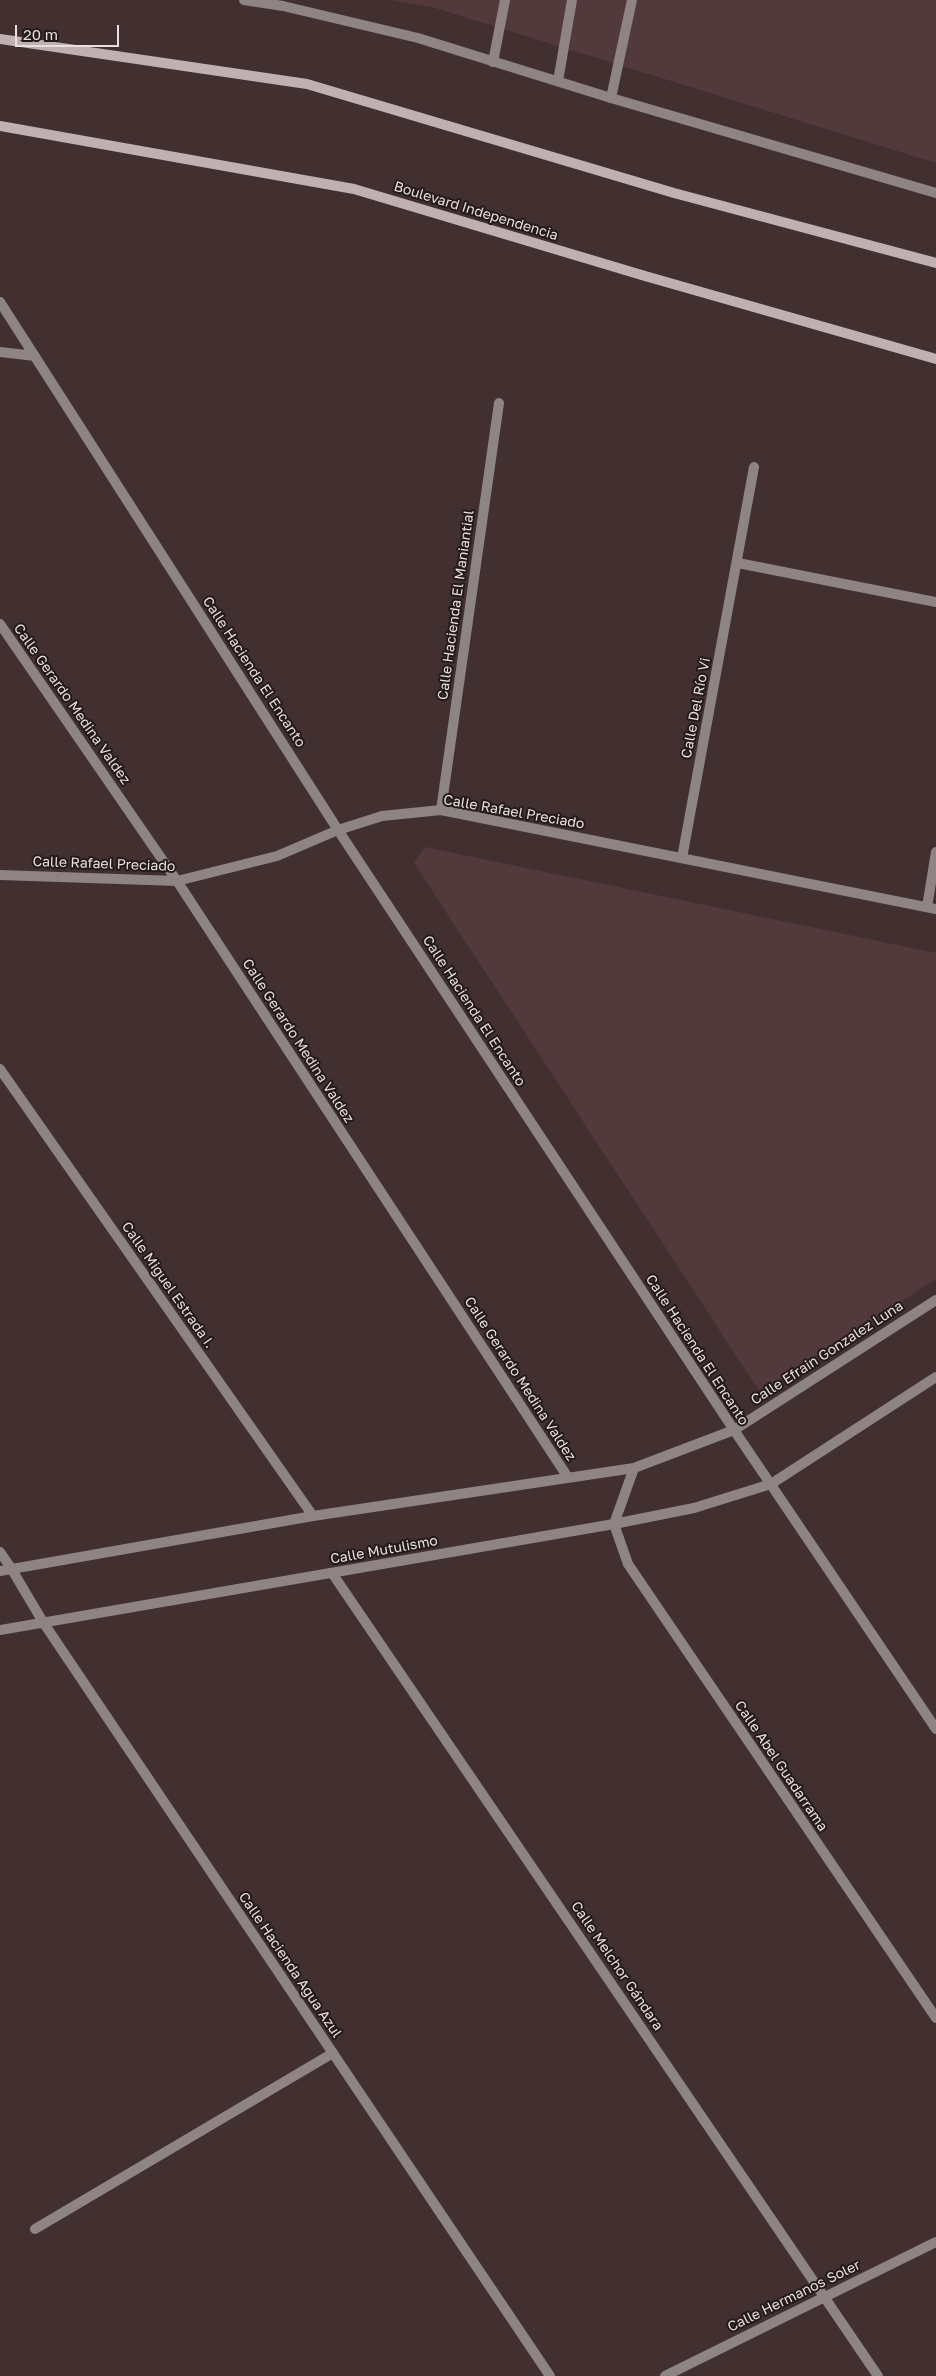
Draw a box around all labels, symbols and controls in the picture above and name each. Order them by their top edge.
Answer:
scale bar [18,15,121,47]
text: 20 m [23,25,58,43]
street label: Boulevard Independencia [392,178,560,244]
street label: Calle Hacienda El Maniantial [434,509,478,701]
street label: Calle Hacienda El Encanto [199,594,309,750]
street label: Calle Gerardo Medina Valdez [10,620,134,788]
street label: Calle Del Río Vi [678,656,714,760]
street label: Calle Rafael Preciado [442,791,586,833]
street label: Calle Rafael Preciado [32,853,176,875]
street label: Calle Hacienda El Encanto [419,933,529,1089]
street label: Calle Gerardo Medina Valdez [239,956,357,1126]
street label: Calle Miguel Estrada I. [118,1219,218,1351]
street label: Calle Hacienda El Encanto [642,1272,752,1428]
street label: Calle Gerardo Medina Valdez [461,1294,579,1464]
street label: Calle Efrain Gonzalez Luna [748,1297,906,1409]
street label: Calle Mutulismo [329,1532,439,1568]
street label: Calle Abel Guadarrama [731,1698,831,1834]
street label: Calle Hacienda Agua Azul [235,1889,345,2041]
street label: Calle Melchor Gándara [568,1898,666,2034]
street label: Calle Hermanos Soler [725,2257,863,2335]

